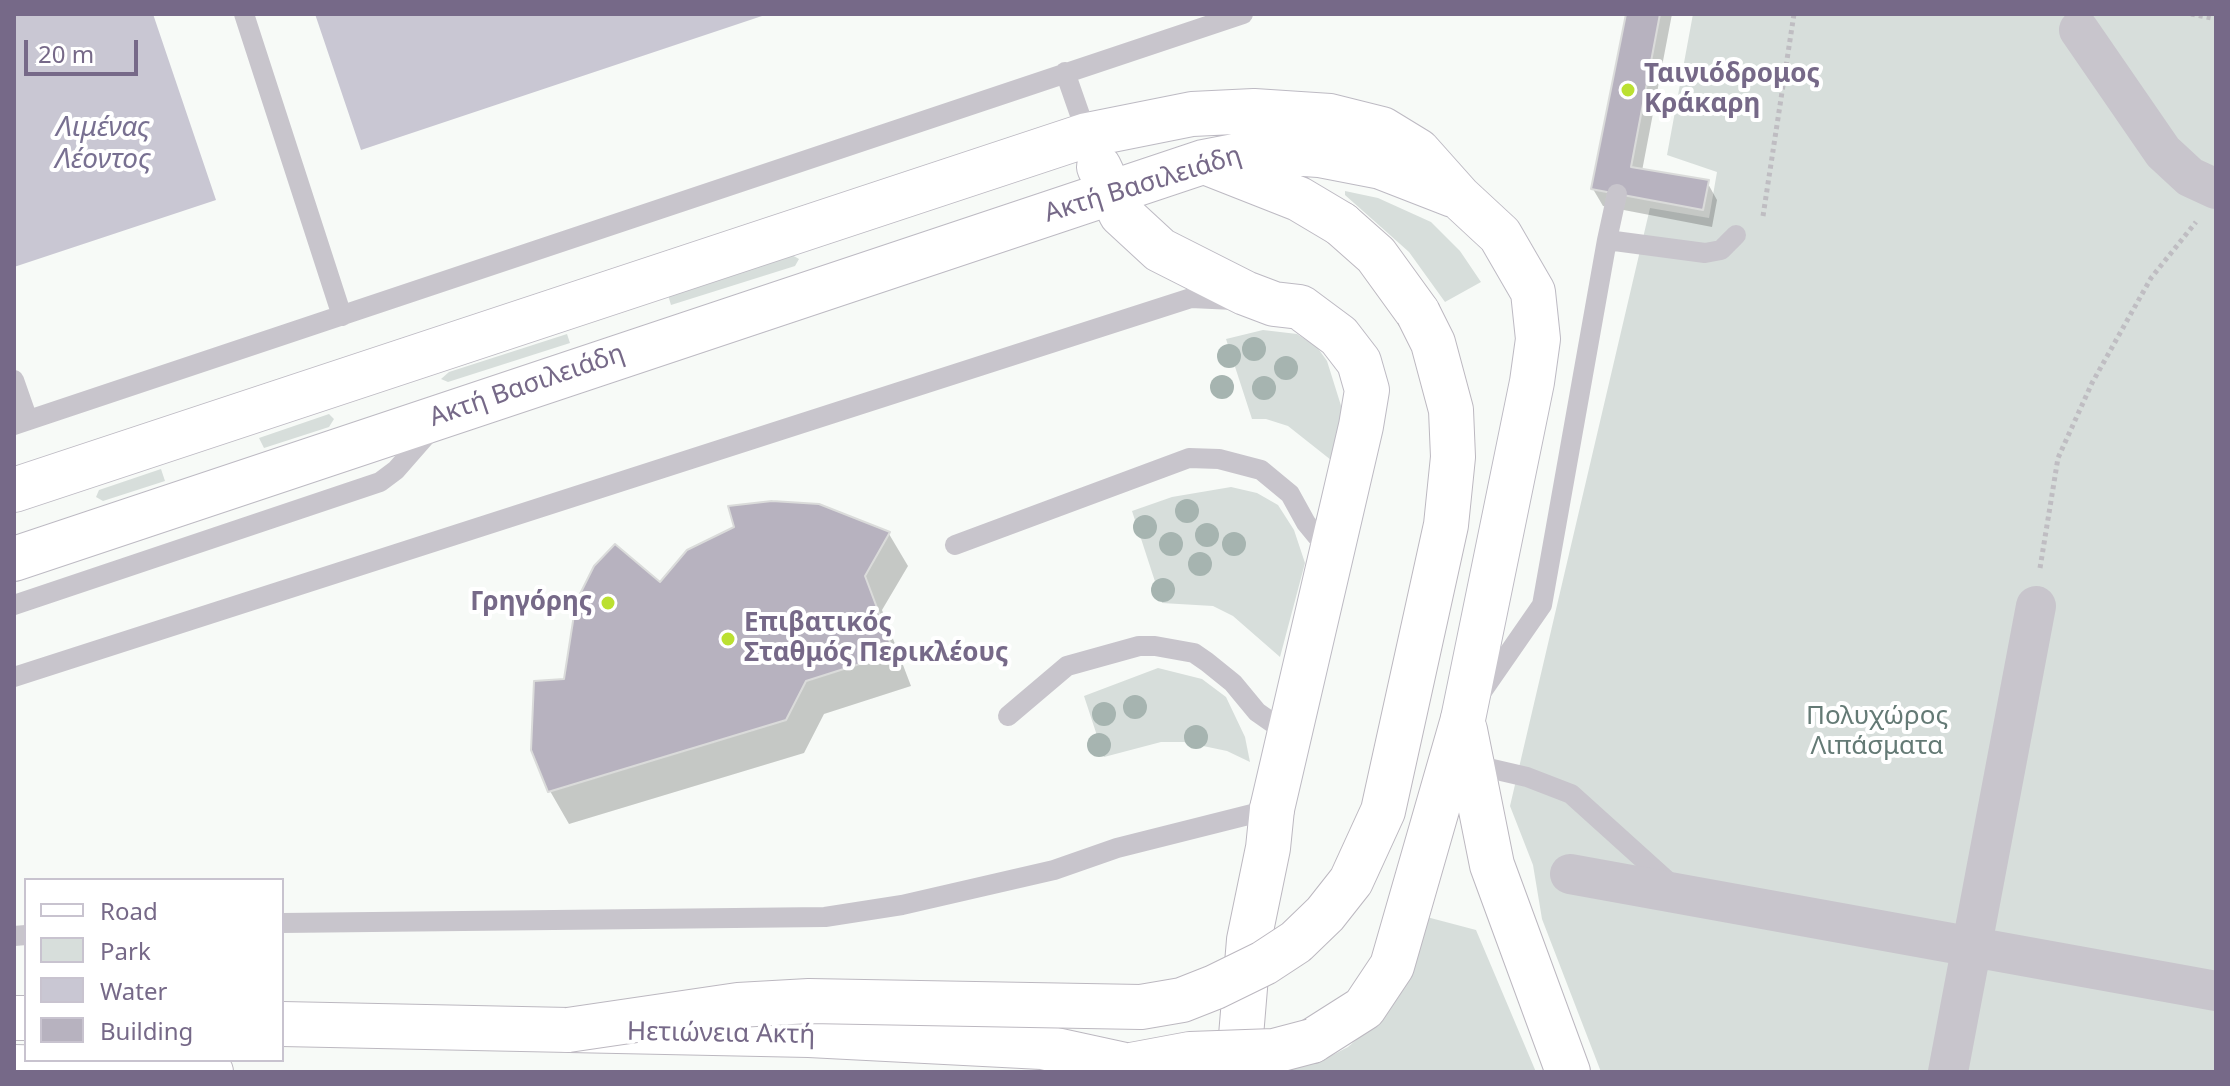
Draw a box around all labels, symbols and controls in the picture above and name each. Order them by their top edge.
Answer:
scale bar [28,24,142,74]
text: 20 m [38,37,94,70]
place label: Ταινιόδρομος Κράκαρη [1644,59,1820,120]
marker: Ταινιόδρομος Κράκαρη [1619,81,1637,99]
water label: Λιμένας Λέοντος [55,111,151,177]
street label: Ακτή Βασιλειάδη [1041,140,1245,230]
street label: Ακτή Βασιλειάδη [425,338,629,434]
place label: Γρηγόρης [470,587,592,619]
marker: Γρηγόρης [599,594,617,612]
place label: Επιβατικός Σταθμός Περικλέους [744,608,1008,670]
marker: Επιβατικός Σταθμός Περικλέους [719,630,737,648]
park label: Πολυχώρος Λιπάσματα [1806,701,1948,762]
legend [24,878,284,1062]
text: Road [100,894,158,927]
text: Park [100,934,151,967]
text: Water [100,974,167,1007]
text: Building [100,1014,193,1047]
street label: Ηετιώνεια Ακτή [627,1017,815,1051]

